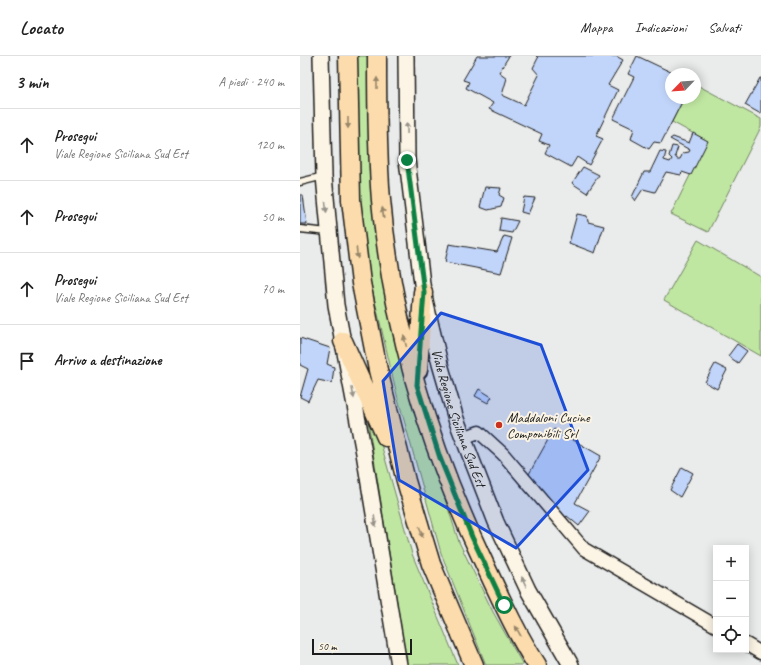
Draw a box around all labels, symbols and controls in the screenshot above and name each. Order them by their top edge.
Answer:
text: Locato [20,16,63,40]
text: Mappa [580,19,613,36]
text: Indicazioni [635,19,686,36]
text: Salvati [708,19,741,36]
north arrow [665,68,701,104]
text: 3 min [16,72,49,93]
text: A piedi · 240 m [219,74,284,90]
one-way arrow [374,76,380,89]
one-way arrow [345,117,351,130]
one-way arrow [404,121,410,134]
text: Prosegui [54,127,96,146]
icon: ahead [16,134,38,156]
text: 120 m [256,137,284,153]
text: Viale Regione Siciliana Sud Est [54,146,188,162]
route end [398,151,416,169]
one-way arrow [323,201,330,213]
icon: ahead [16,206,38,228]
text: Prosegui [54,207,96,226]
one-way arrow [380,207,386,219]
text: 50 m [262,209,284,225]
one-way arrow [354,247,361,259]
text: Prosegui [54,271,96,290]
icon: ahead [16,278,38,300]
text: 70 m [262,281,284,297]
text: Viale Regione Siciliana Sud Est [54,290,188,306]
one-way arrow [402,335,408,347]
street label: Viale Regione Siciliana Sud Est [428,347,491,491]
icon: arrive [16,350,38,372]
text: Arrivo a destinazione [54,351,162,370]
one-way arrow [350,387,356,400]
place label: Maddaloni Cucine Componibili Srl [507,409,591,442]
marker: Maddaloni Cucine Componibili Srl [494,420,504,430]
one-way arrow [372,515,378,528]
one-way arrow [418,526,424,538]
map controls [713,545,749,653]
button: + [713,545,749,581]
one-way arrow [521,577,527,588]
button: − [713,581,749,617]
route start [495,596,513,614]
button: locate [713,617,749,653]
one-way arrow [514,625,521,637]
scale bar [312,637,412,656]
text: 50 m [318,639,337,653]

